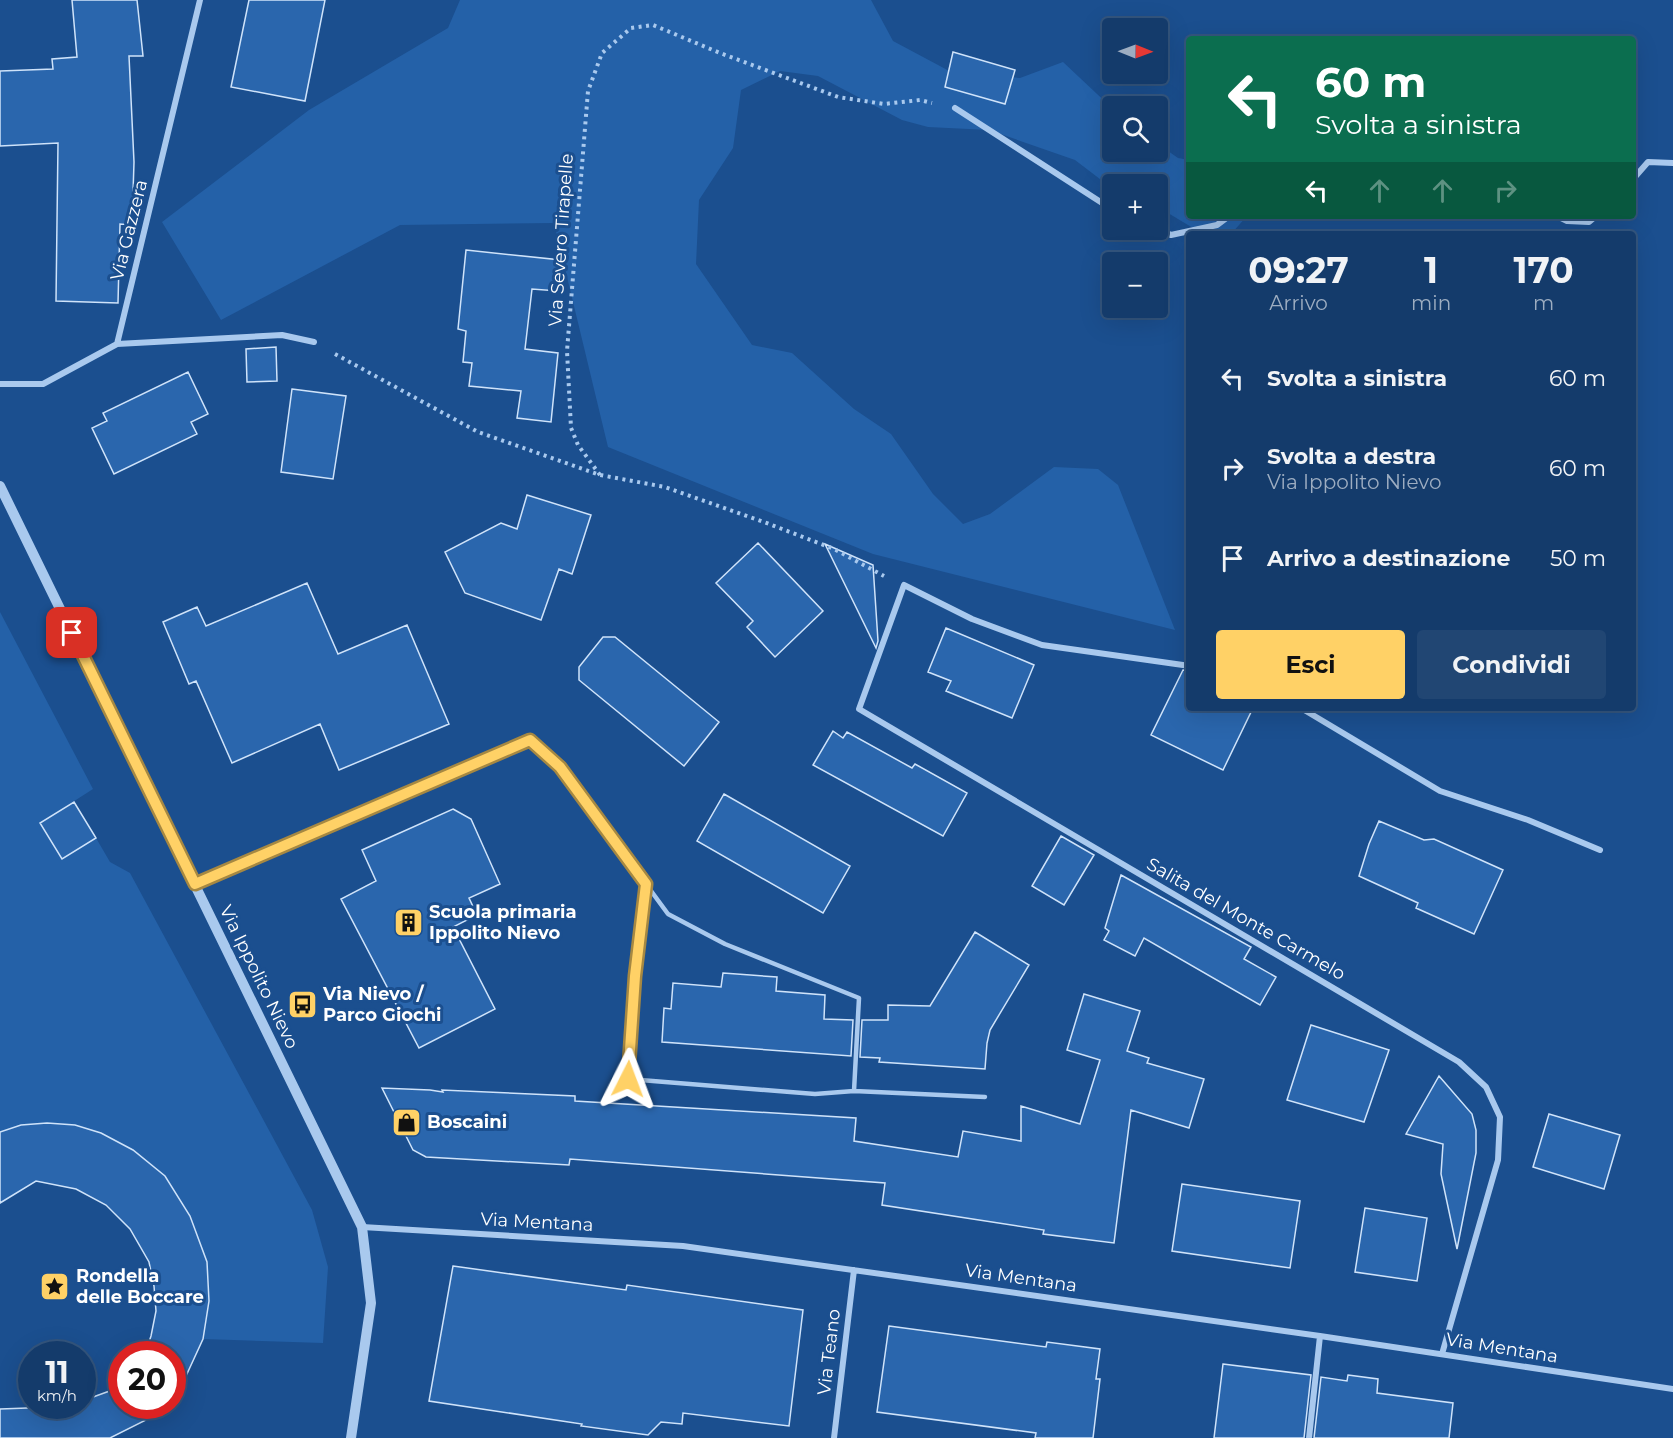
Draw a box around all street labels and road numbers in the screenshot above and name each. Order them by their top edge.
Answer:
street label: Via Severo Tirapelle [544,153,578,327]
street label: Via Gazzera [106,177,152,283]
street label: Salita del Monte Carmelo [1143,853,1349,985]
street label: Via Ippolito Nievo [215,902,303,1052]
street label: Via Mentana [480,1208,594,1236]
street label: Via Mentana [964,1259,1078,1297]
street label: Via Teano [813,1308,845,1396]
street label: Via Mentana [1444,1328,1560,1368]

